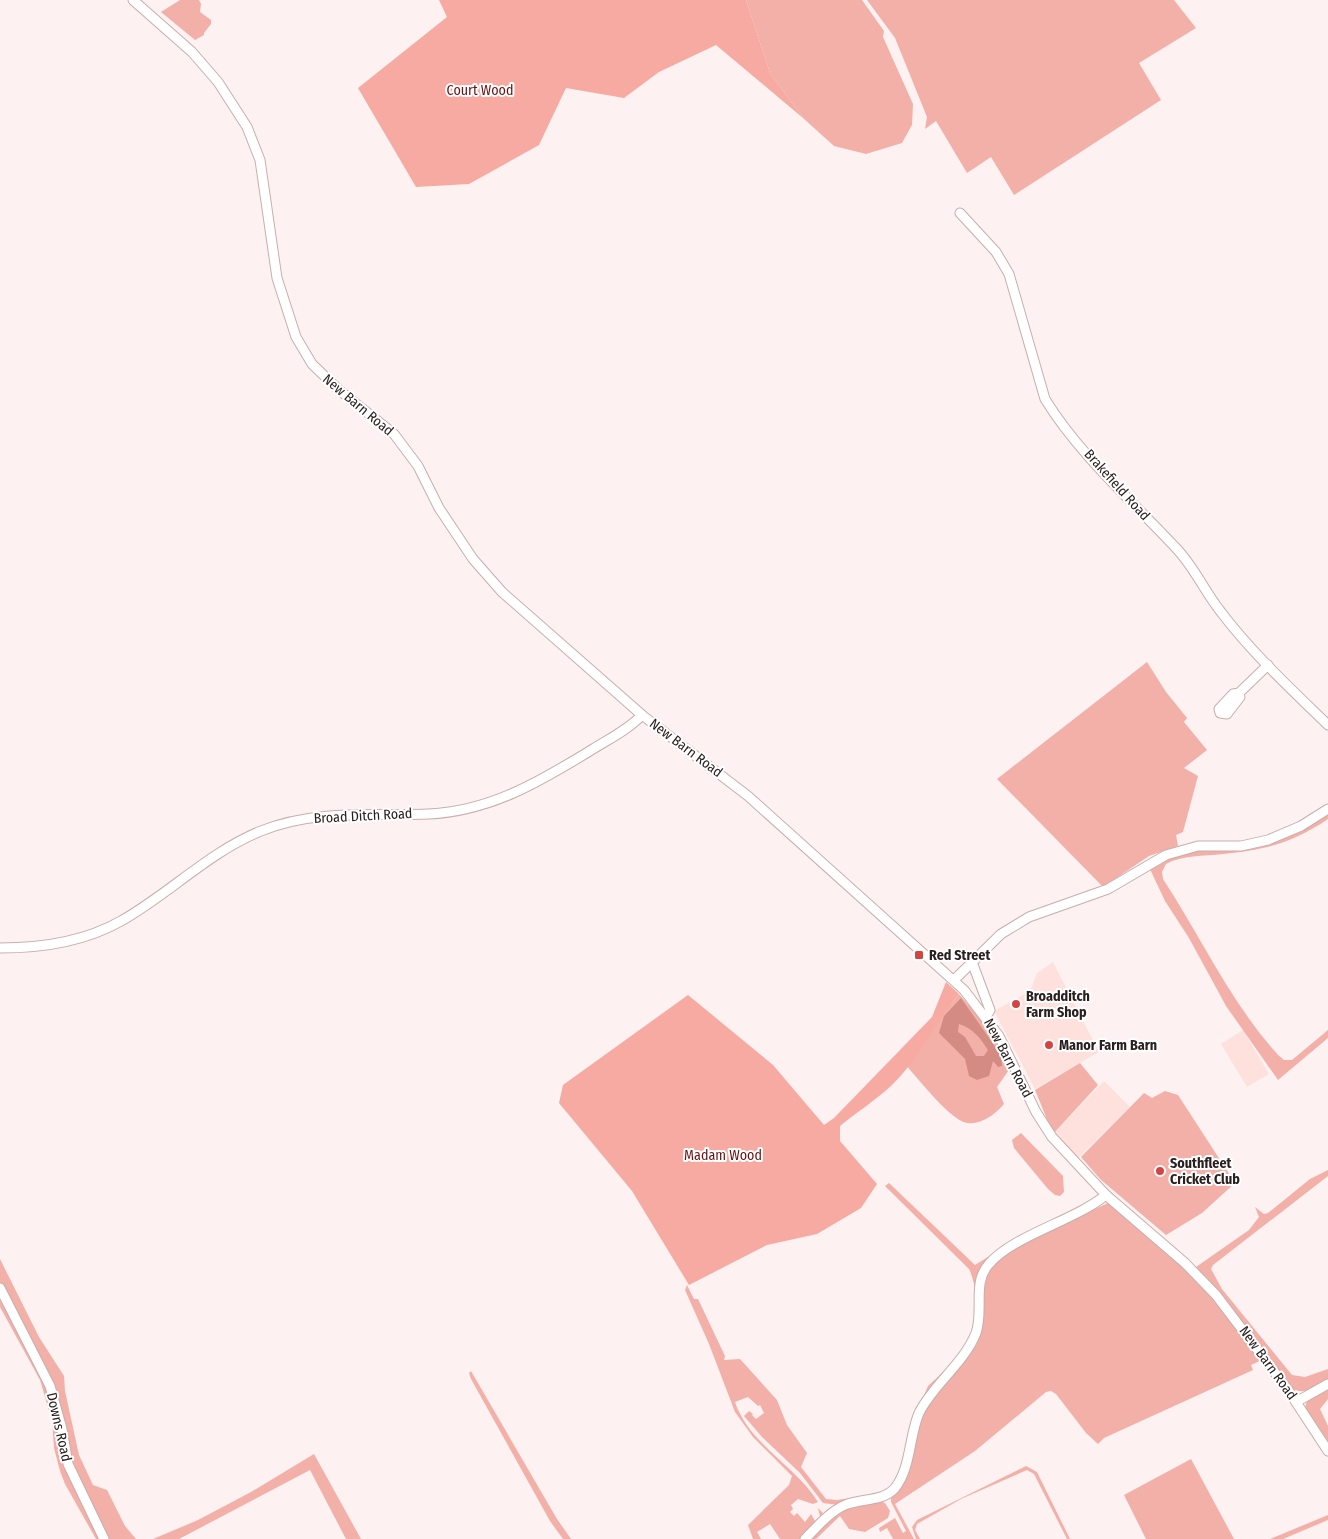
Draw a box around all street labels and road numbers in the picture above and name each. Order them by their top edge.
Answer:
street label: New Barn Road [319,371,397,439]
street label: Brakefield Road [1081,446,1153,524]
street label: New Barn Road [646,715,726,781]
street label: Broad Ditch Road [313,805,413,827]
street label: New Barn Road [980,1016,1036,1100]
street label: New Barn Road [1236,1323,1300,1403]
street label: Downs Road [43,1391,75,1463]

